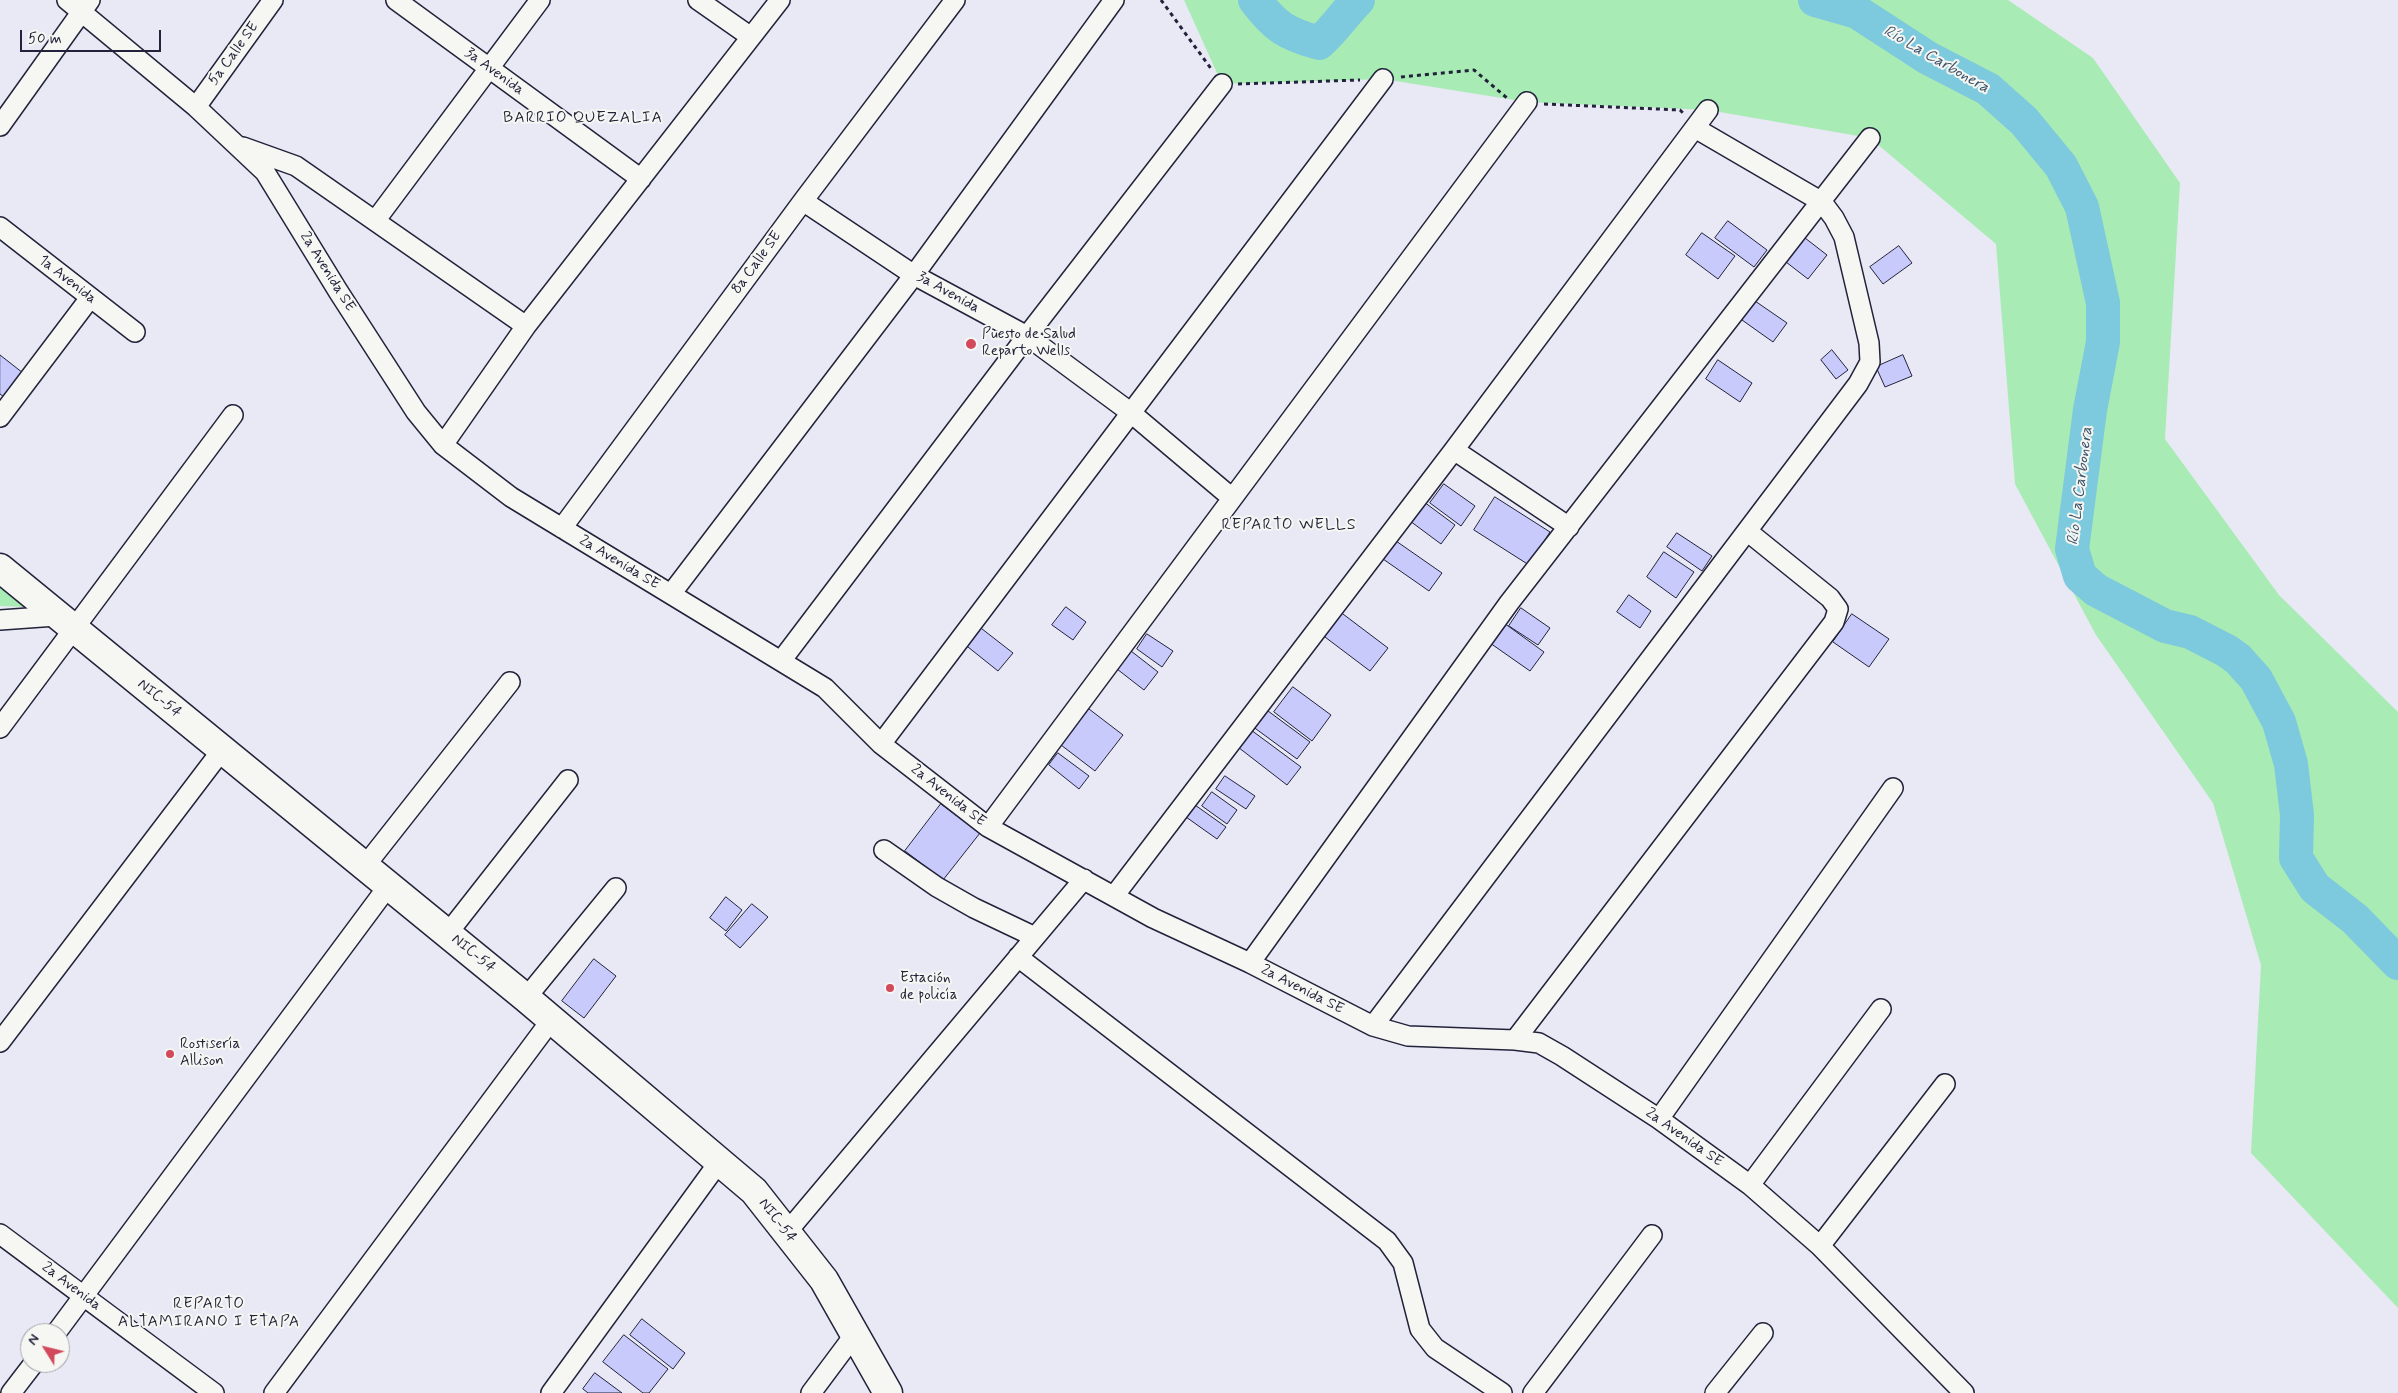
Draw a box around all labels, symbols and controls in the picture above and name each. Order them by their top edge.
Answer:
street label: 5a Calle SE [205,19,263,89]
scale bar [22,20,164,52]
water label: Río La Carbonera [1880,22,1992,98]
text: 50 m [28,29,62,49]
street label: 3a Avenida [461,44,527,100]
district label: BARRIO QUEZALIA [501,109,665,129]
street label: 8a Calle SE [728,228,786,298]
street label: 2a Avenida SE [295,229,359,315]
street label: 1a Avenida [34,252,100,308]
street label: 3a Avenida [914,268,982,318]
place label: Puesto de Salud Reparto Wells [982,326,1076,361]
marker: Puesto de Salud Reparto Wells [964,337,978,351]
water label: Río La Carbonera [2064,426,2098,546]
district label: REPARTO WELLS [1221,516,1357,536]
street label: 2a Avenida SE [576,532,662,594]
street label: NIC-54 [133,676,185,722]
street label: 2a Avenida SE [907,761,989,831]
street label: NIC-54 [447,931,499,977]
street label: 2a Avenida SE [1258,961,1346,1019]
place label: Estación de policía [900,970,957,1005]
marker: Estación de policía [884,982,896,994]
place label: Rostisería Allison [180,1036,240,1071]
marker: Rostisería Allison [164,1048,176,1060]
street label: 2a Avenida SE [1642,1105,1726,1171]
street label: NIC-54 [754,1195,800,1247]
street label: 2a Avenida [38,1259,104,1315]
district label: REPARTO ALTAMIRANO I ETAPA [117,1295,301,1333]
north arrow [20,1323,70,1373]
text: N [24,1331,44,1349]

